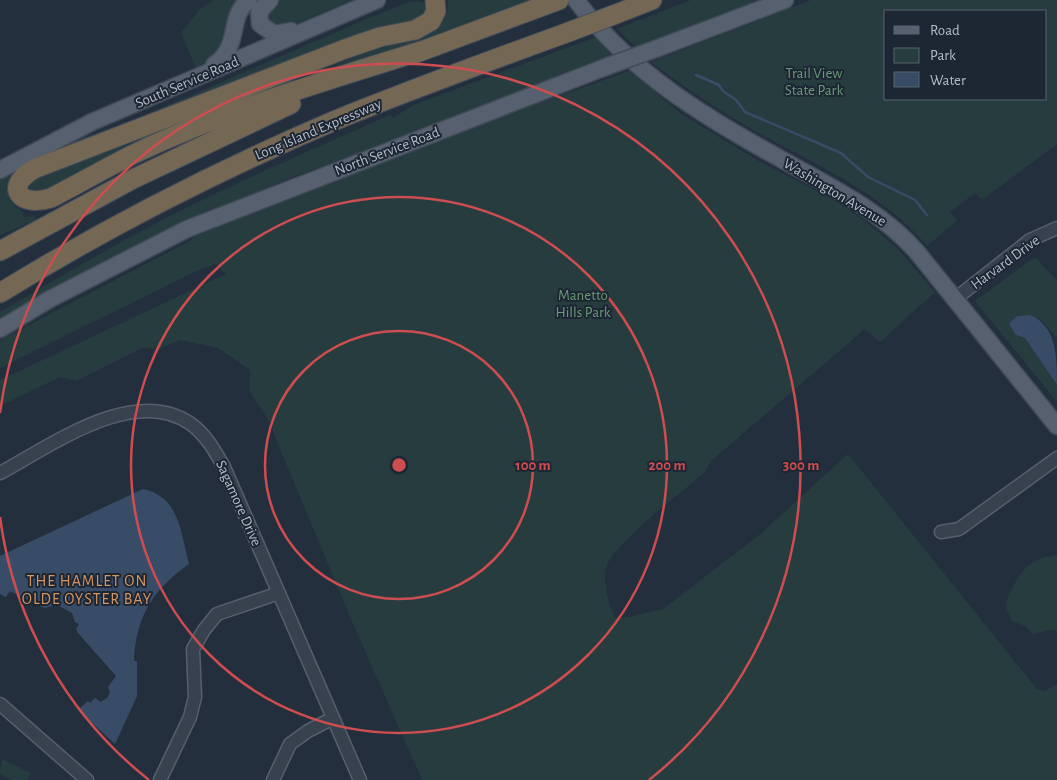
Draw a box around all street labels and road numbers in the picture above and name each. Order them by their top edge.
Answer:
street label: South Service Road [133,54,241,111]
street label: Long Island Expressway [253,96,384,163]
street label: North Service Road [333,125,442,178]
street label: Washington Avenue [781,156,889,229]
street label: Harvard Drive [968,233,1043,292]
street label: Sagamore Drive [213,458,264,548]

